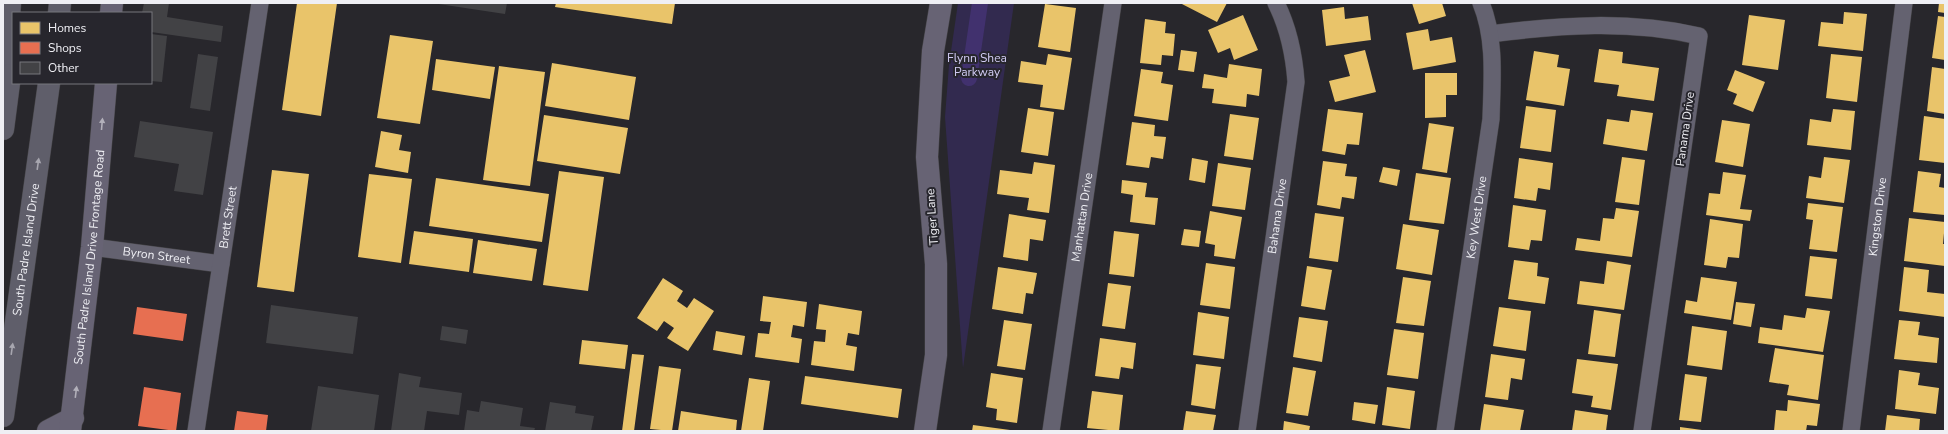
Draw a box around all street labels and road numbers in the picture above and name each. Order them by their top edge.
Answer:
street label: Panama Drive [1672,91,1698,167]
street label: South Padre Island Drive Frontage Road [70,149,108,365]
street label: Manhattan Drive [1068,172,1096,263]
street label: Key West Drive [1463,175,1490,260]
street label: Kingston Drive [1865,176,1890,257]
street label: Bahama Drive [1264,177,1290,255]
street label: South Padre Island Drive [9,182,43,317]
street label: Brett Street [215,184,241,250]
street label: Tiger Lane [922,188,942,246]
street label: Byron Street [122,243,192,268]

